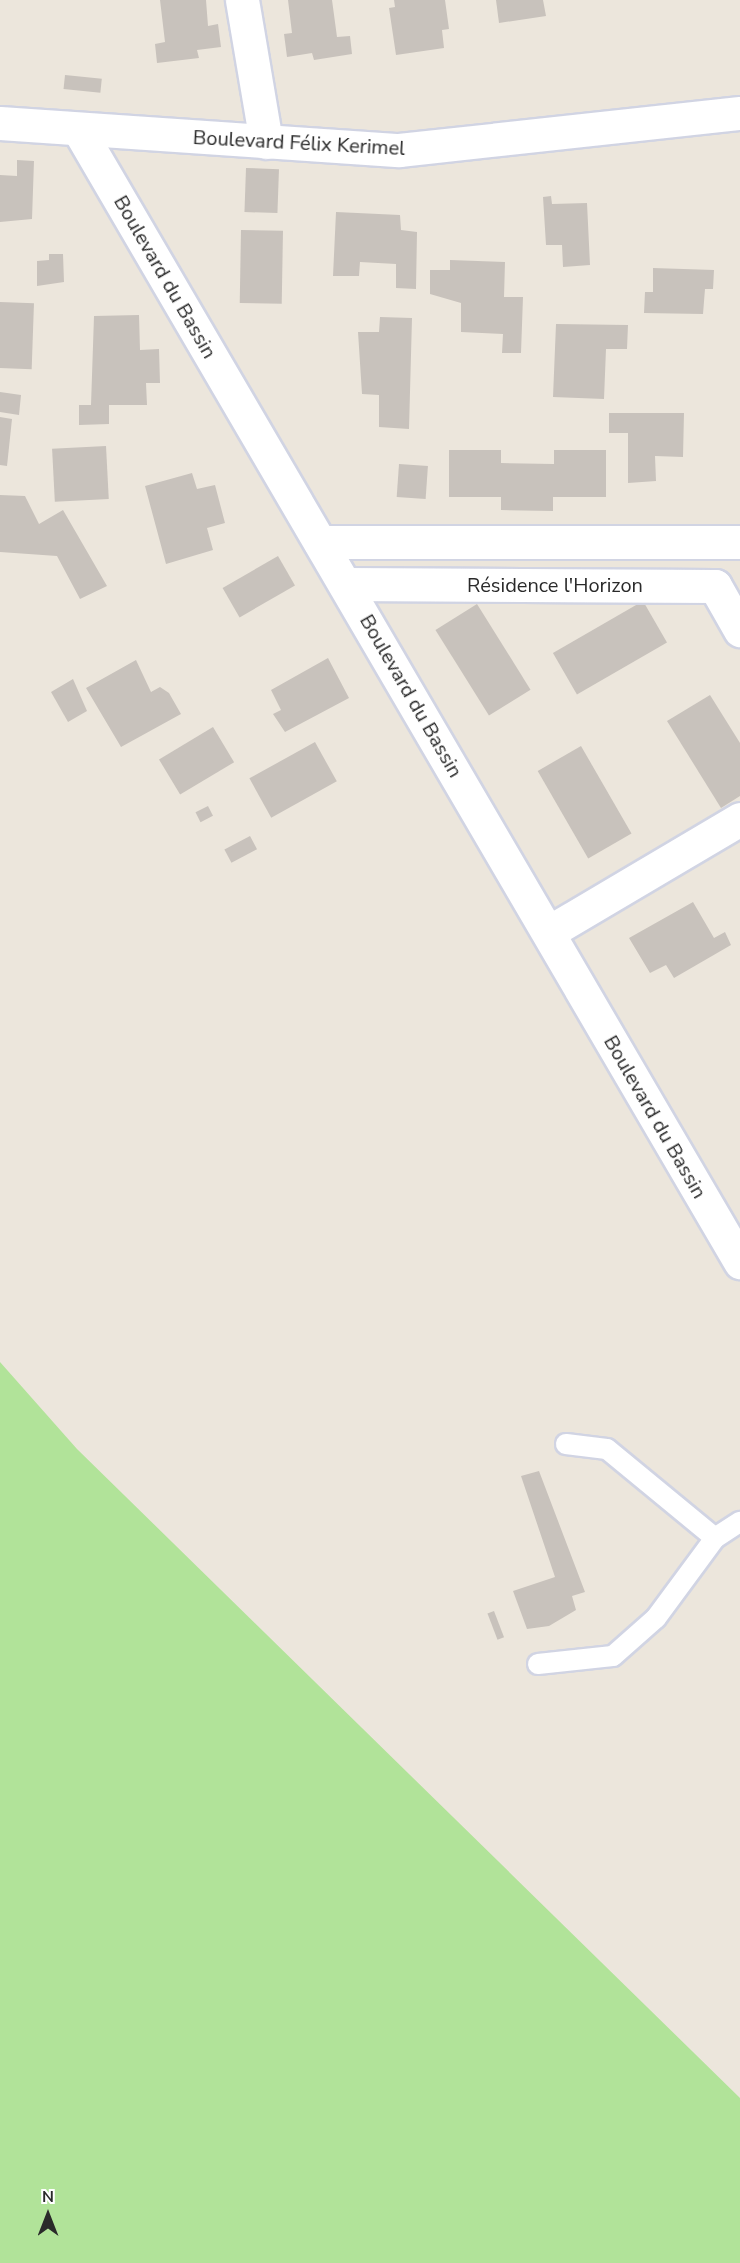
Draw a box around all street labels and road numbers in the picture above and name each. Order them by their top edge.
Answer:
street label: Boulevard Félix Kerimel [192,125,406,161]
street label: Boulevard du Bassin [109,191,221,363]
street label: Résidence l'Horizon [467,573,643,597]
street label: Boulevard du Bassin [355,610,467,782]
street label: Boulevard du Bassin [599,1031,711,1203]

